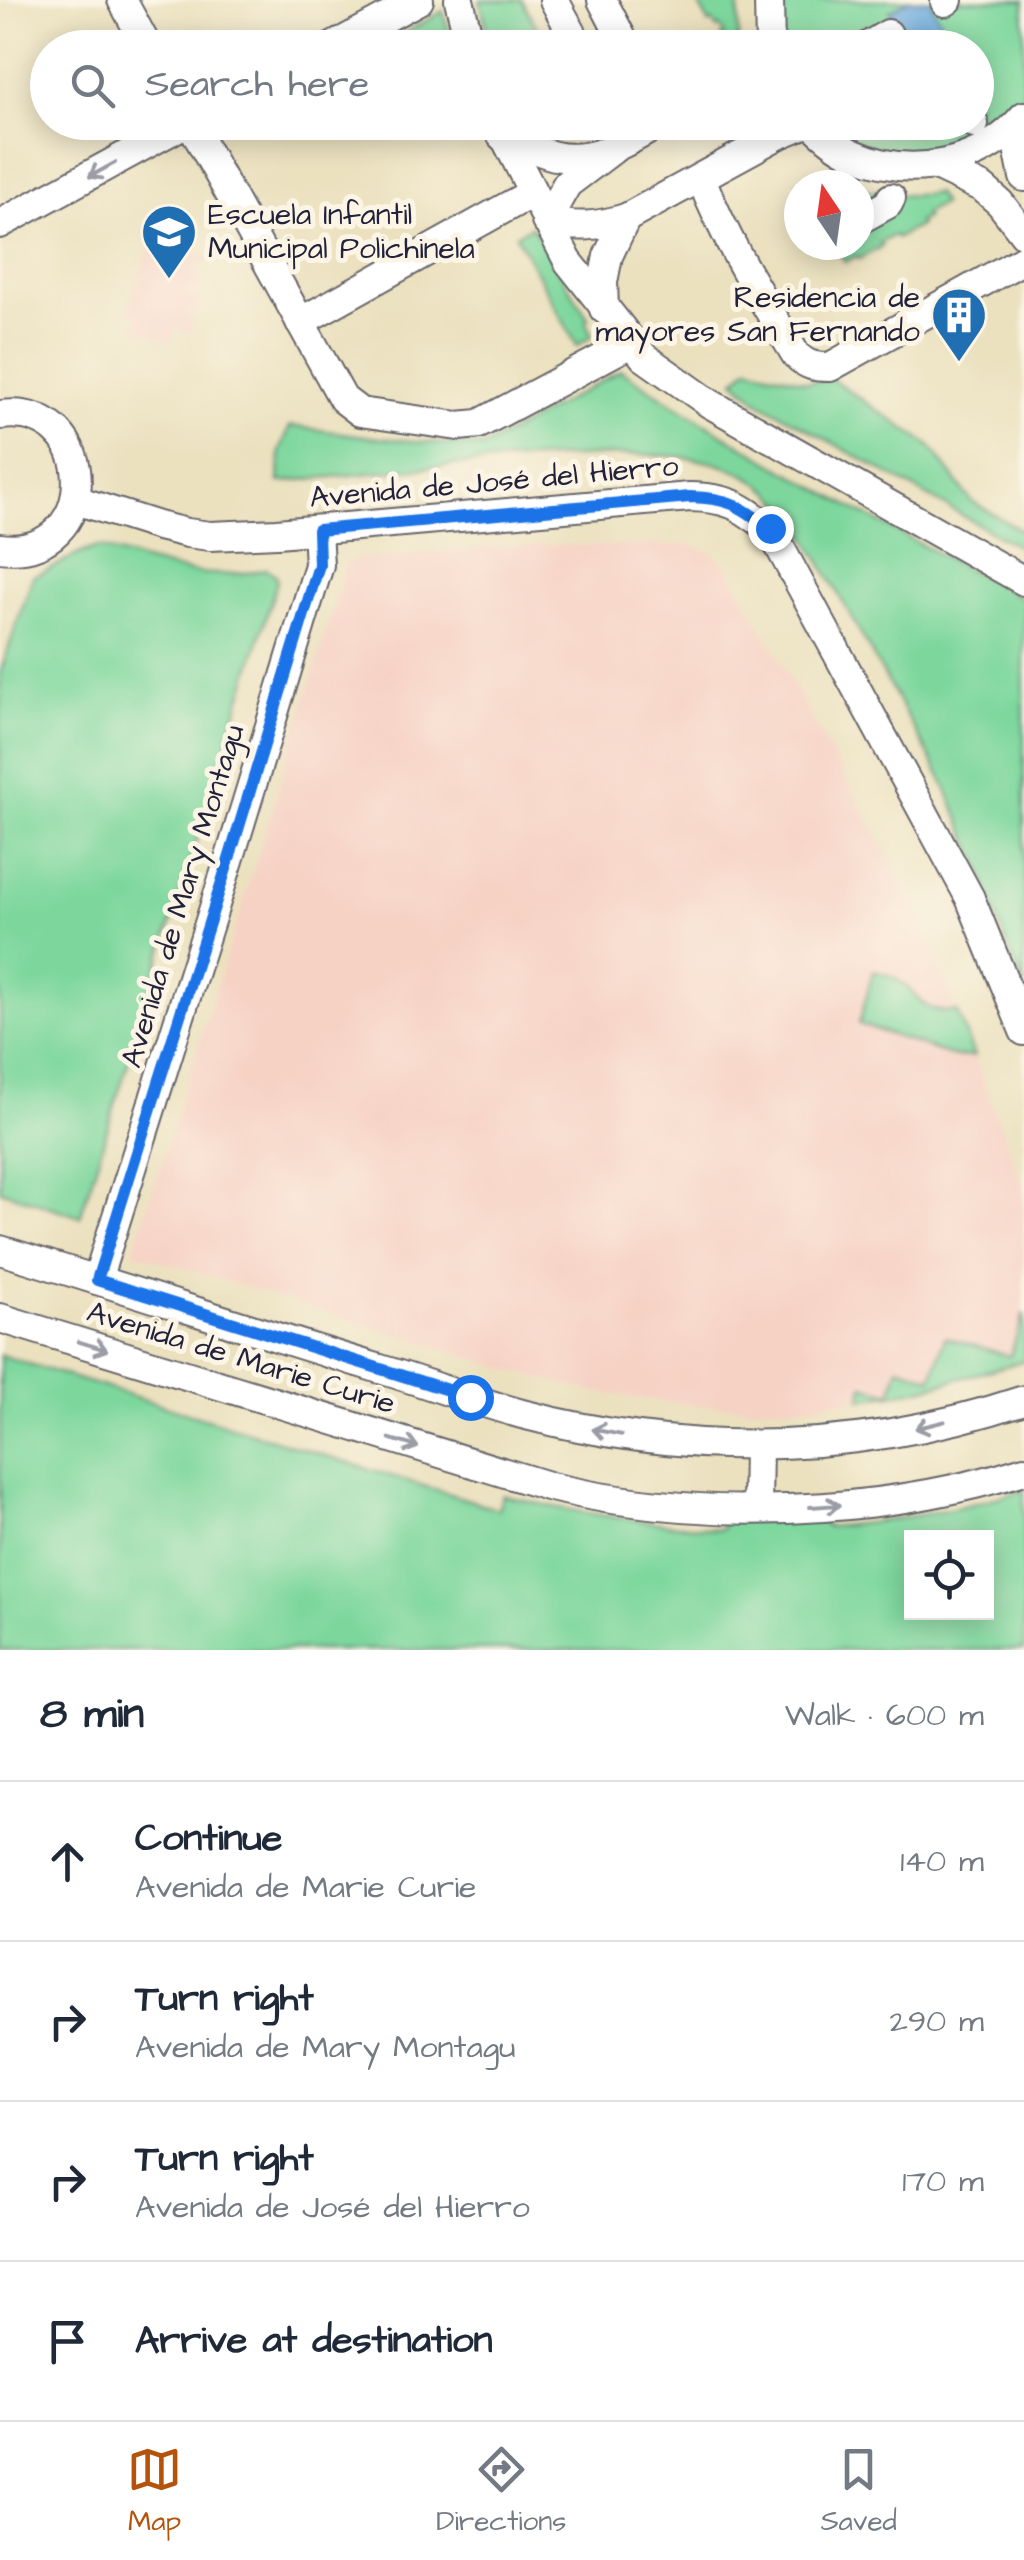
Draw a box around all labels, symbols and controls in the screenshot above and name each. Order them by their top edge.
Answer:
search box [30,30,994,140]
icon: search [65,58,120,113]
text: Search here [145,59,369,111]
one-way arrow [88,161,117,180]
north arrow [784,170,874,260]
place label: Escuela Infantil Municipal Polichinela [208,194,475,270]
school or university icon: Escuela Infantil Municipal Polichinela [139,202,199,281]
place label: Residencia de mayores San Fernando [596,277,920,354]
building icon: Residencia de mayores San Fernando [929,285,989,364]
street label: Avenida de José del Hierro [308,445,680,519]
route end [748,506,794,552]
street label: Avenida de Mary Montagu [111,719,256,1073]
street label: Avenida de Marie Curie [82,1291,400,1425]
one-way arrow [77,1338,109,1356]
route start [448,1375,494,1421]
one-way arrow [915,1417,947,1435]
one-way arrow [592,1421,624,1440]
one-way arrow [387,1435,419,1453]
one-way arrow [809,1496,841,1515]
map controls [904,1530,994,1620]
button: locate [904,1530,994,1620]
text: 8 min [40,1686,144,1744]
text: Walk · 600 m [785,1693,984,1738]
text: Continue [135,1813,282,1865]
icon: ahead [40,1834,95,1889]
text: 140 m [900,1839,984,1884]
text: Avenida de Marie Curie [135,1865,476,1910]
text: Turn right [135,1973,314,2025]
icon: right [40,1994,95,2049]
text: 290 m [890,1999,984,2044]
text: Avenida de Mary Montagu [135,2025,516,2070]
text: Turn right [135,2133,314,2185]
icon: right [40,2154,95,2209]
text: 170 m [902,2159,984,2204]
text: Avenida de José del Hierro [135,2185,530,2230]
icon: arrive [40,2314,95,2369]
text: Arrive at destination [135,2315,492,2367]
tab: Map [127,2442,182,2541]
tab: Directions [436,2442,566,2541]
tab: Saved [821,2442,897,2541]

